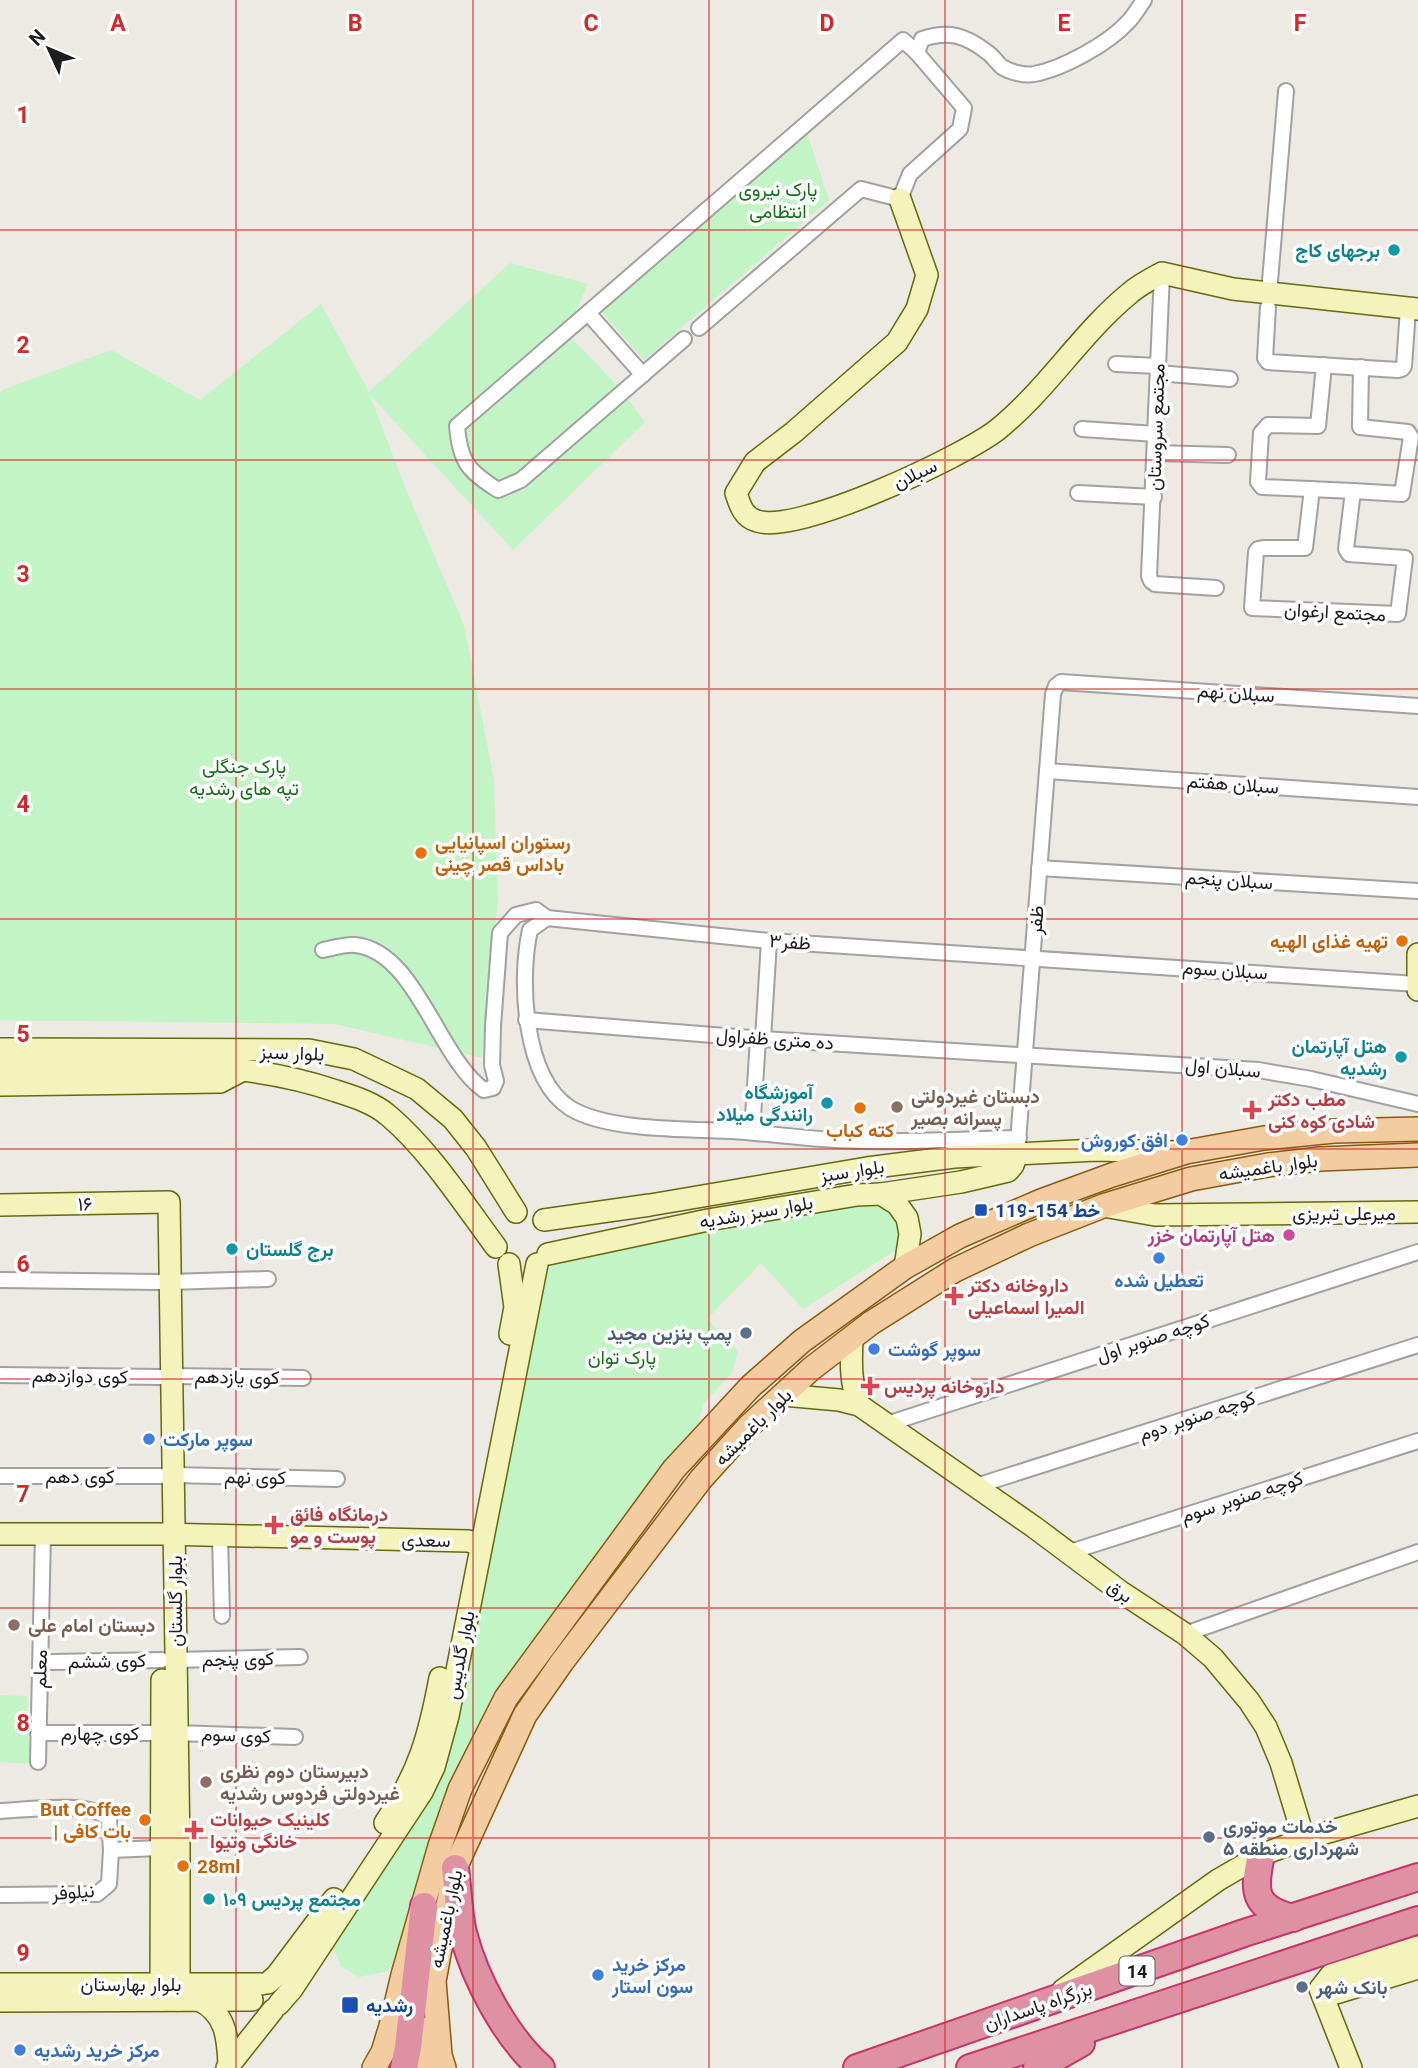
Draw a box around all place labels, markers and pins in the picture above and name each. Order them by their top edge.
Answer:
place label: برجهای کاج [1295,239,1380,263]
marker: برجهای کاج [1386,242,1402,258]
place label: رستوران اسپانیایی باداس قصر چینی [435,831,571,878]
marker: رستوران اسپانیایی باداس قصر چینی [413,845,429,861]
place label: تهیه غذای الهیه [1270,930,1388,953]
marker: تهیه غذای الهیه [1394,933,1410,949]
place label: هتل آپارتمان رشدیه [1292,1035,1387,1081]
marker: هتل آپارتمان رشدیه [1393,1049,1409,1065]
place label: آموزشگاه رانندگی میلاد [716,1081,814,1127]
place label: دبستان غیردولتی پسرانه بصیر [910,1085,1040,1132]
place label: مطب دکتر شادی کوه کنی [1267,1088,1375,1134]
marker: آموزشگاه رانندگی میلاد [819,1095,835,1111]
marker: دبستان غیردولتی پسرانه بصیر [889,1099,905,1115]
marker: کته کباب [852,1100,868,1116]
marker: مطب دکتر شادی کوه کنی [1242,1100,1262,1120]
place label: کته کباب [826,1119,894,1142]
place label: افق کوروش [1081,1129,1168,1153]
marker: افق کوروش [1174,1132,1190,1148]
place label: خط 154-119 [995,1199,1100,1222]
marker: خط 154-119 [973,1202,989,1218]
place label: هتل آپارتمان خزر [1147,1224,1275,1249]
marker: هتل آپارتمان خزر [1281,1227,1297,1243]
place label: برج گلستان [246,1238,334,1262]
marker: برج گلستان [224,1241,240,1257]
marker: تعطیل شده [1151,1250,1167,1266]
place label: تعطیل شده [1114,1269,1204,1292]
place label: داروخانه دکتر المیرا اسماعیلی [967,1274,1085,1320]
marker: داروخانه دکتر المیرا اسماعیلی [946,1288,962,1304]
place label: پمپ بنزین مجید [607,1322,732,1347]
marker: پمپ بنزین مجید [738,1325,754,1341]
place label: سوپر گوشت [888,1338,981,1363]
marker: سوپر گوشت [866,1341,882,1357]
place label: داروخانه پردیس [884,1375,1004,1400]
marker: داروخانه پردیس [862,1378,878,1394]
place label: سوپر مارکت [163,1428,253,1453]
marker: سوپر مارکت [141,1431,157,1447]
place label: درمانگاه فائق پوست و مو [290,1503,388,1550]
marker: درمانگاه فائق پوست و مو [264,1515,284,1535]
place label: دبستان امام علی [28,1614,155,1638]
marker: دبستان امام علی [6,1617,22,1633]
place label: دبیرستان دوم نظری غیردولتی فردوس رشدیه [220,1760,400,1806]
marker: دبیرستان دوم نظری غیردولتی فردوس رشدیه [198,1774,214,1790]
place label: But Coffee | بات کافی [40,1798,131,1843]
place label: کلینیک حیوانات خانگی وتیوا [210,1808,330,1854]
marker: But Coffee | بات کافی [137,1812,153,1828]
place label: خدمات موتوری شهرداری منطقه ۵ [1223,1815,1359,1861]
marker: کلینیک حیوانات خانگی وتیوا [184,1820,204,1840]
marker: خدمات موتوری شهرداری منطقه ۵ [1201,1829,1217,1845]
place label: 28ml [197,1855,240,1878]
marker: 28ml [175,1858,191,1874]
place label: مجتمع پردیس ۱۰۹ [223,1888,361,1913]
marker: مجتمع پردیس ۱۰۹ [201,1891,217,1907]
place label: مرکز خرید سون استار [611,1953,693,1999]
marker: مرکز خرید سون استار [590,1967,606,1983]
place label: بانک شهر [1315,1976,1388,2000]
marker: بانک شهر [1294,1979,1310,1995]
place label: رشدیه [366,1994,413,2018]
marker: رشدیه [340,1995,360,2015]
place label: مرکز خرید رشدیه [34,2039,160,2063]
marker: مرکز خرید رشدیه [12,2042,28,2058]

